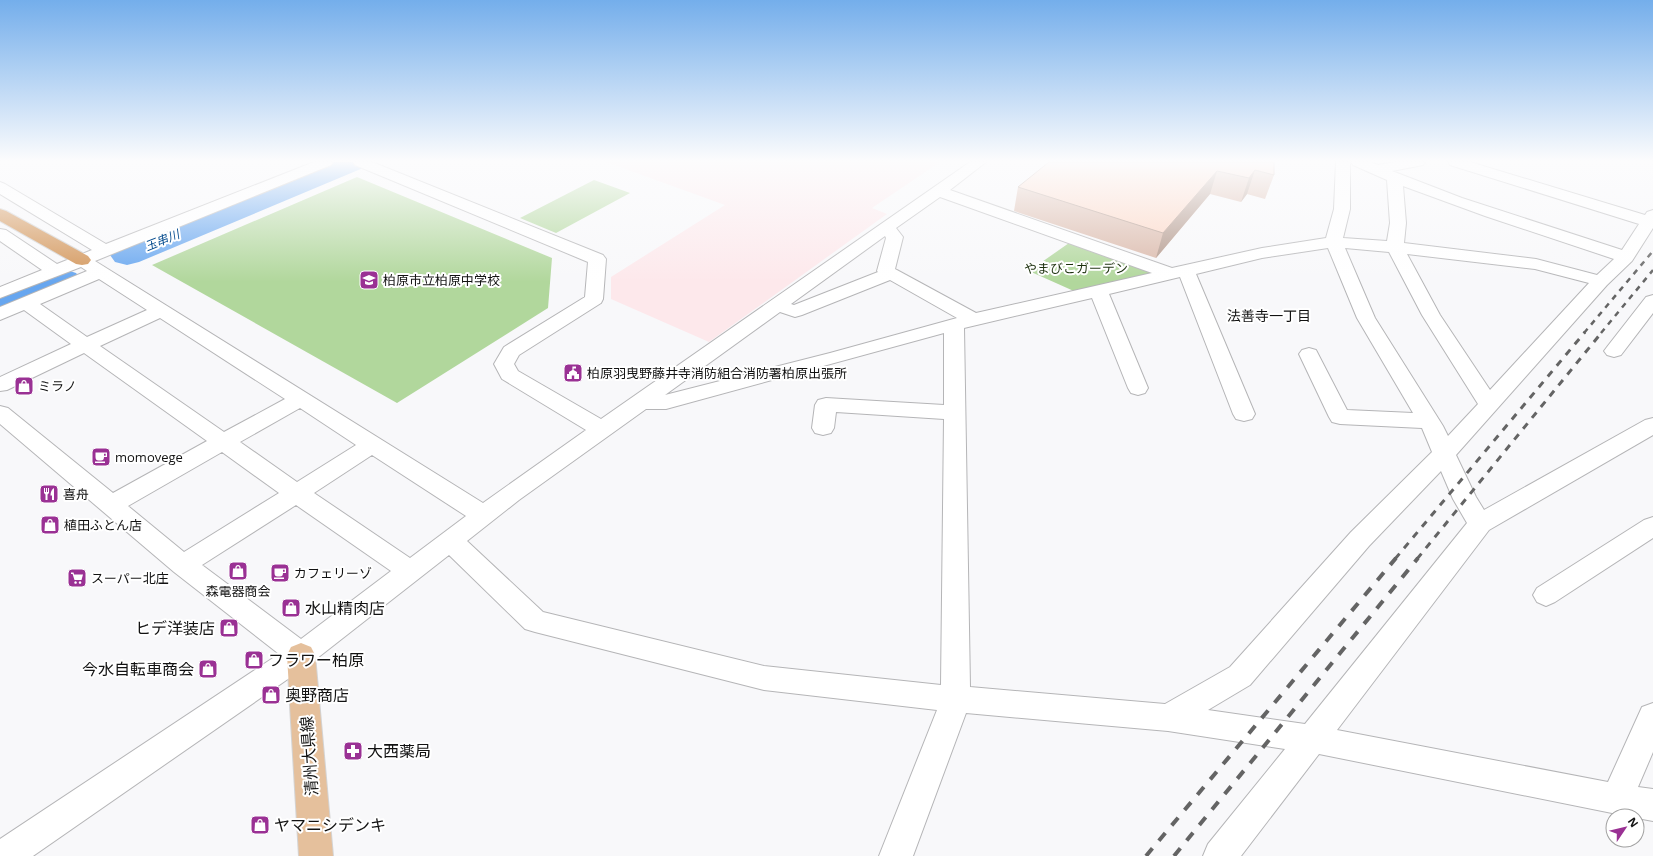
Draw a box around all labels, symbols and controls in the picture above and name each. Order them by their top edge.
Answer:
water label: 玉串川 [142,225,184,255]
park label: やまびこガーデン [1024,259,1128,277]
school or university icon: 柏原市立柏原中学校 [358,269,380,291]
place label: 柏原市立柏原中学校 [383,271,500,289]
district label: 法善寺一丁目 [1227,306,1311,325]
public building icon: 柏原羽曳野藤井寺消防組合消防署柏原出張所 [562,362,584,384]
place label: 柏原羽曳野藤井寺消防組合消防署柏原出張所 [587,364,847,382]
shop icon: ミラノ [13,375,35,397]
place label: ミラノ [38,377,77,395]
cafe icon: momovege [90,446,112,468]
place label: momovege [115,448,183,466]
restaurant icon: 喜舟 [38,483,60,505]
place label: 喜舟 [63,485,89,503]
shop icon: 植田ふとん店 [39,514,61,536]
place label: 植田ふとん店 [64,516,142,534]
shop icon: 森電器商会 [227,560,249,582]
cafe icon: カフェリーゾ [269,562,291,584]
place label: カフェリーゾ [294,564,372,582]
supermarket icon: スーパー北庄 [66,567,88,589]
place label: スーパー北庄 [91,569,169,587]
place label: 森電器商会 [205,582,271,600]
shop icon: 水山精肉店 [280,597,302,619]
place label: 水山精肉店 [305,597,385,619]
place label: ヒデ洋装店 [135,617,215,639]
shop icon: ヒデ洋装店 [218,617,240,639]
shop icon: フラワー柏原 [243,649,265,671]
place label: フラワー柏原 [268,649,364,671]
place label: 今水自転車商会 [82,658,194,680]
shop icon: 今水自転車商会 [197,658,219,680]
shop icon: 奥野商店 [260,684,282,706]
place label: 奥野商店 [285,684,349,706]
street label: 清州大県線 [295,715,323,797]
pharmacy icon: 大西薬局 [342,740,364,762]
place label: 大西薬局 [367,740,431,762]
north arrow [1605,808,1645,848]
shop icon: ヤマニシデンキ [249,814,271,836]
place label: ヤマニシデンキ [274,814,386,836]
text: N [1625,814,1642,830]

